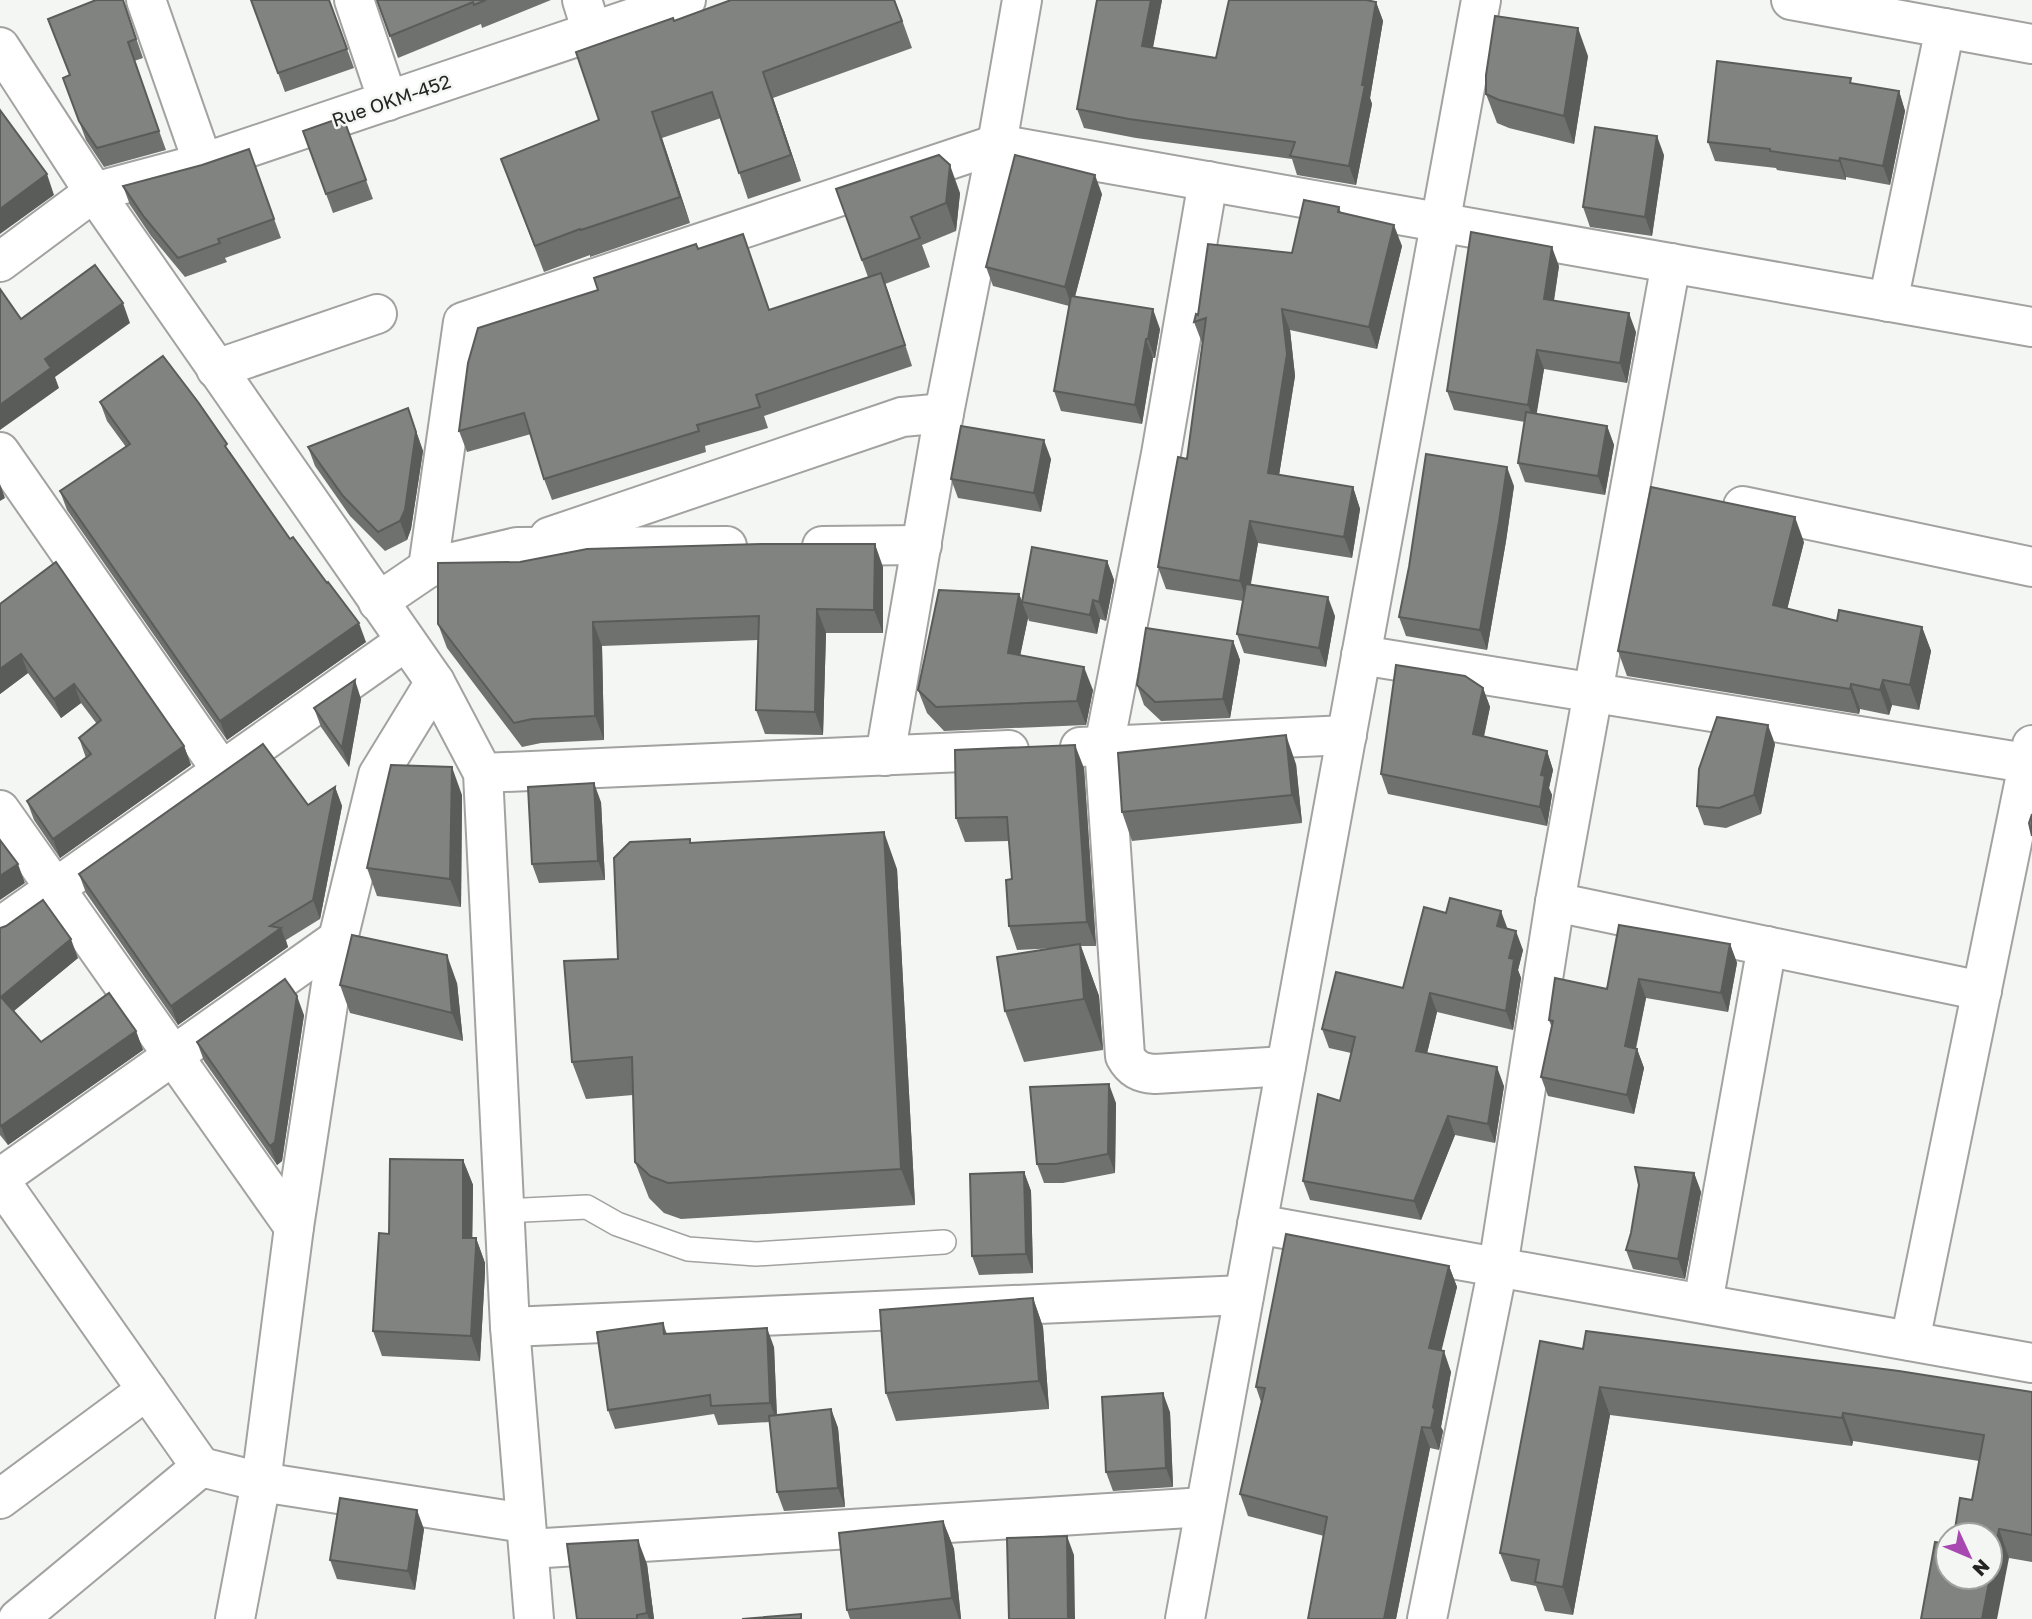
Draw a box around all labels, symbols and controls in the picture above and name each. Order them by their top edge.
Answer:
street label: Rue OKM-452 [329,69,453,131]
north arrow [1934,1521,2004,1591]
text: N [1968,1555,1995,1581]

